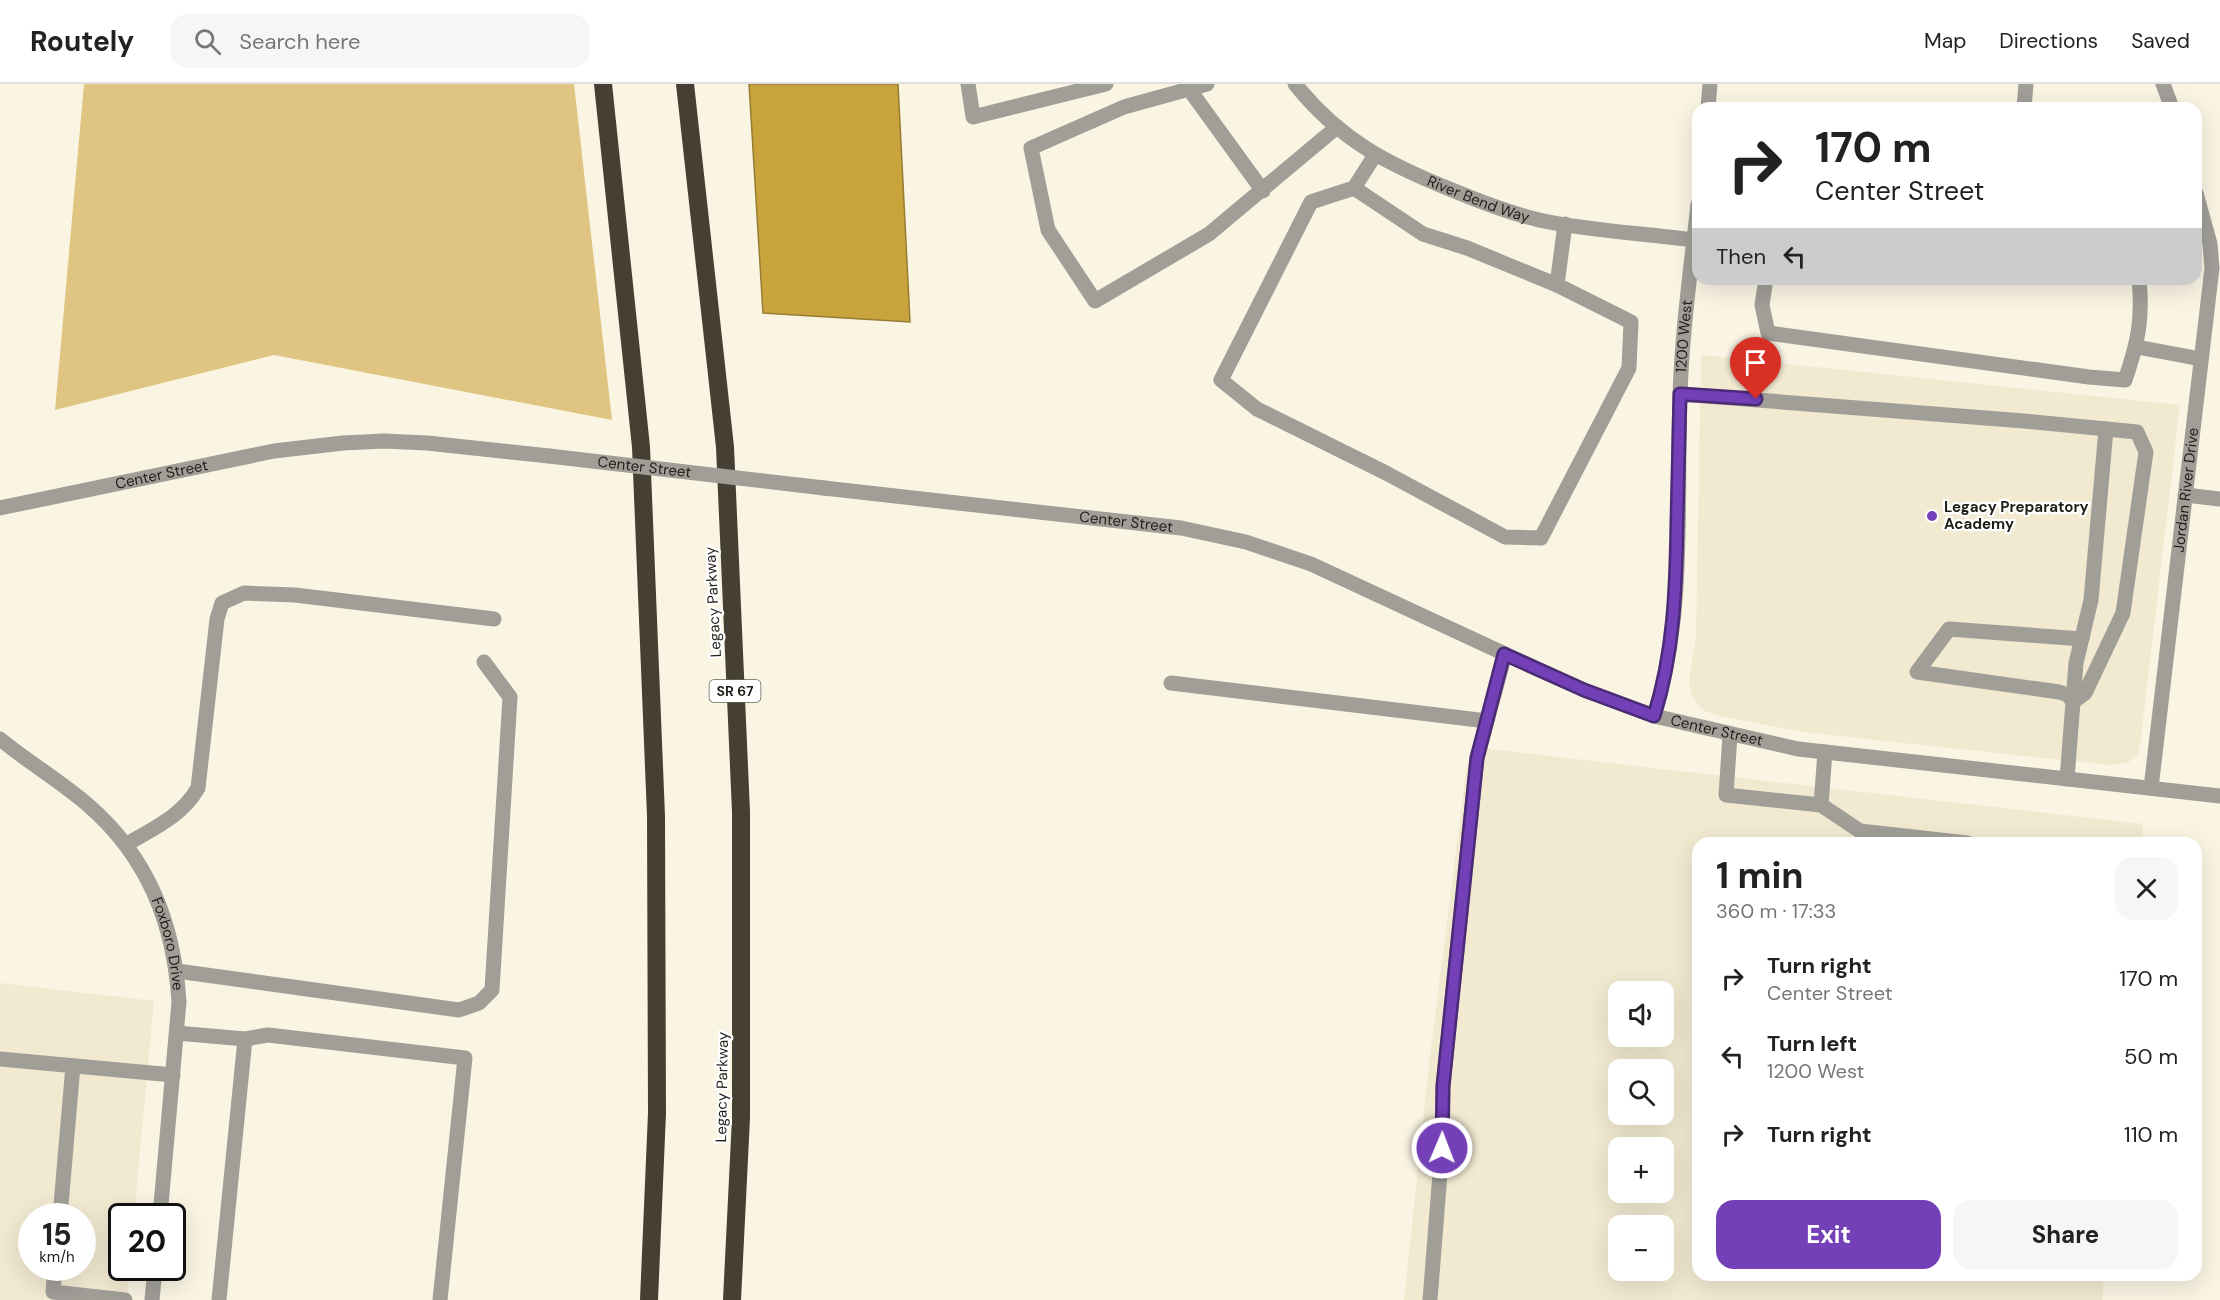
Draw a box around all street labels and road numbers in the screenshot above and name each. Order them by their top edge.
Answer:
street label: River Bend Way [1424,171,1532,227]
street label: 1200 West [1671,299,1697,373]
street label: Jordan River Drive [2169,427,2203,554]
street label: Center Street [596,452,692,482]
street label: Center Street [113,455,210,494]
street label: Center Street [1078,507,1174,537]
street label: Legacy Parkway [700,546,726,658]
road number: SR 67 [710,680,760,702]
street label: Center Street [1669,710,1765,751]
street label: Foxboro Drive [147,894,188,992]
street label: Legacy Parkway [711,1031,733,1142]

